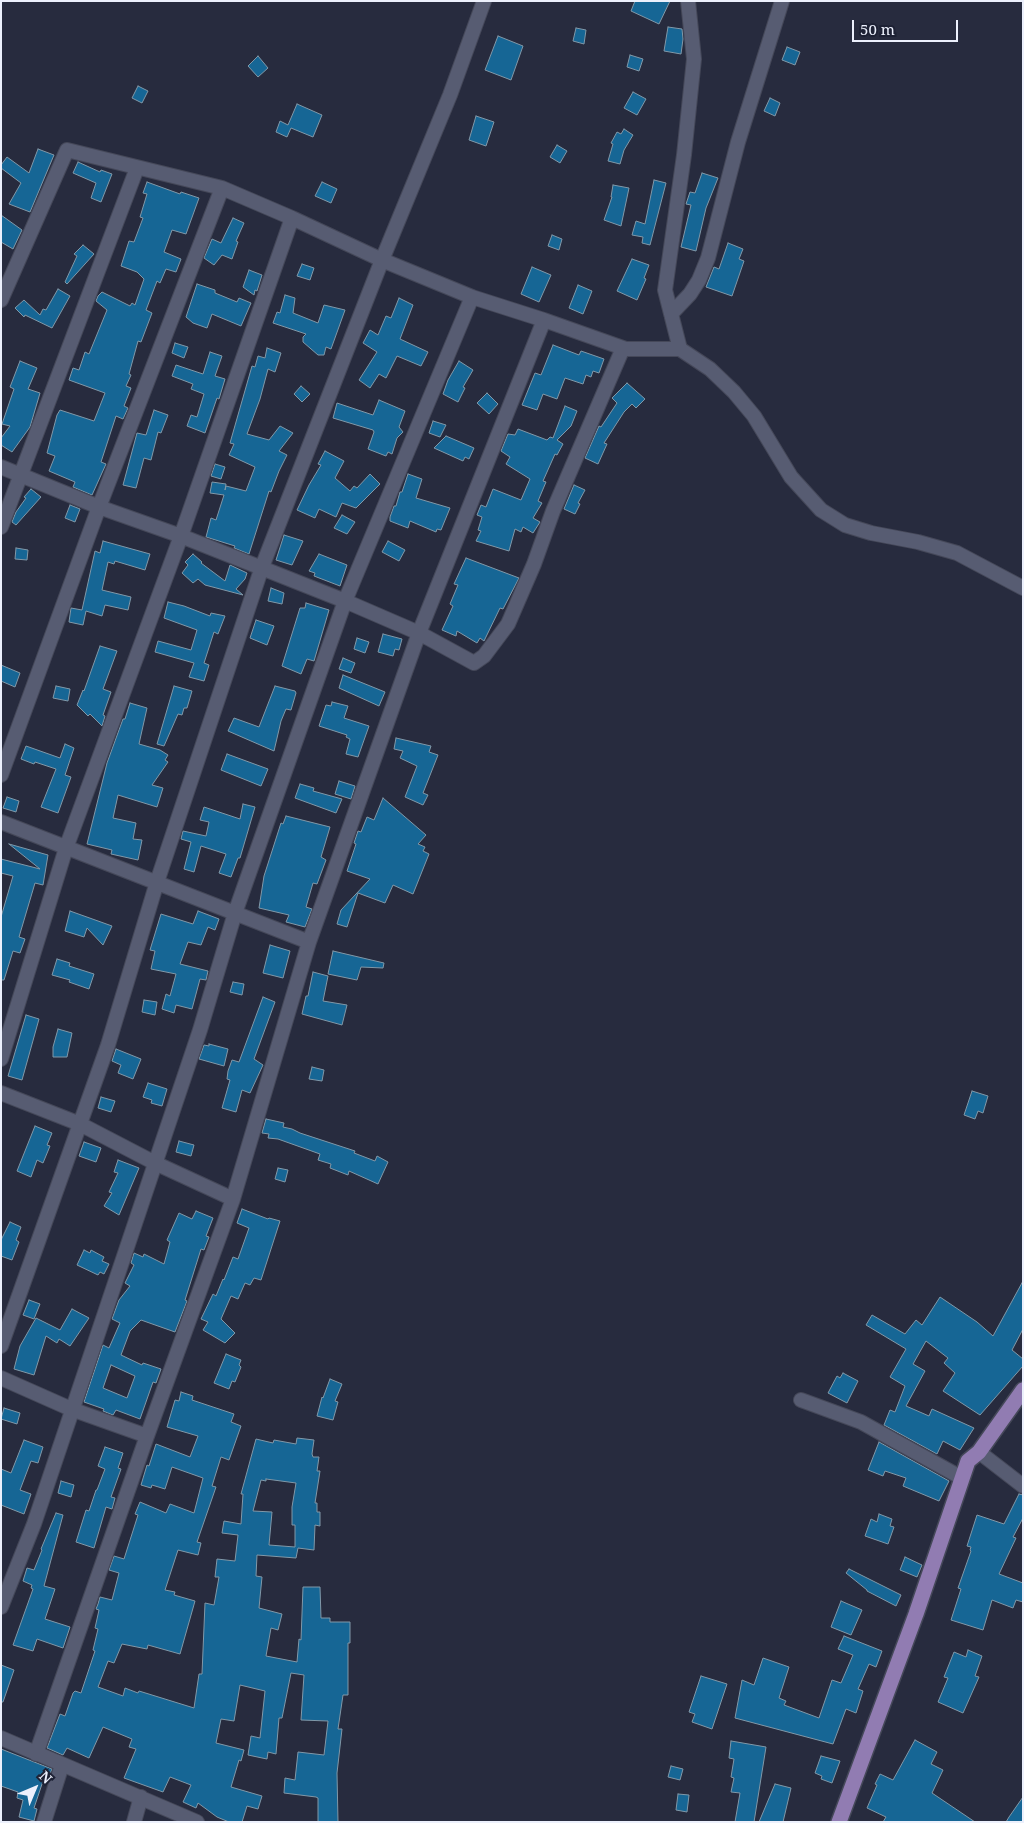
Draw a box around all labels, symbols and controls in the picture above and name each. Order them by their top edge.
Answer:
scale bar [854,10,960,42]
text: 50 m [860,19,895,39]
north arrow [10,1763,60,1813]
text: N [35,1766,57,1788]

